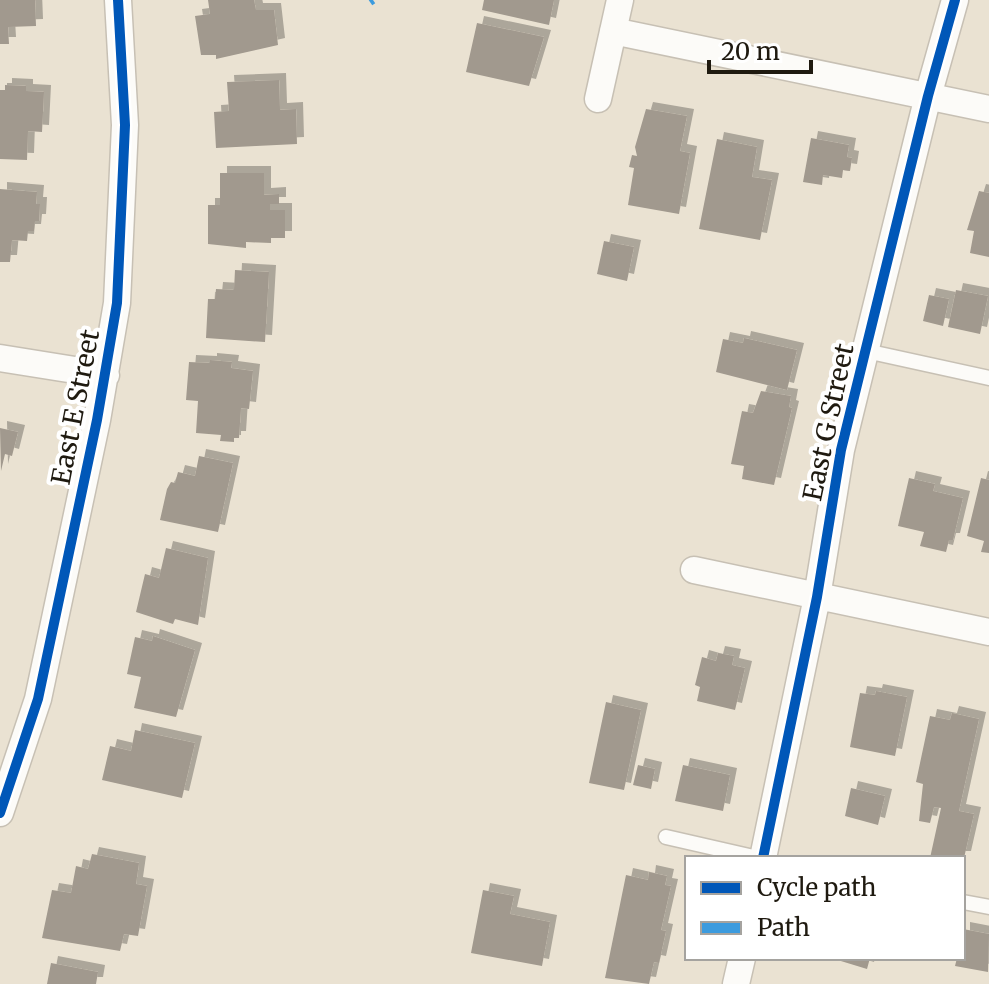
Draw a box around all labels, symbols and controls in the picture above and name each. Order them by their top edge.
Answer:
scale bar [709,24,811,74]
text: 20 m [721,36,780,67]
street label: East E Street [44,327,106,487]
street label: East G Street [795,340,861,504]
legend [685,856,965,960]
text: Cycle path [757,872,876,903]
text: Path [757,912,810,943]

